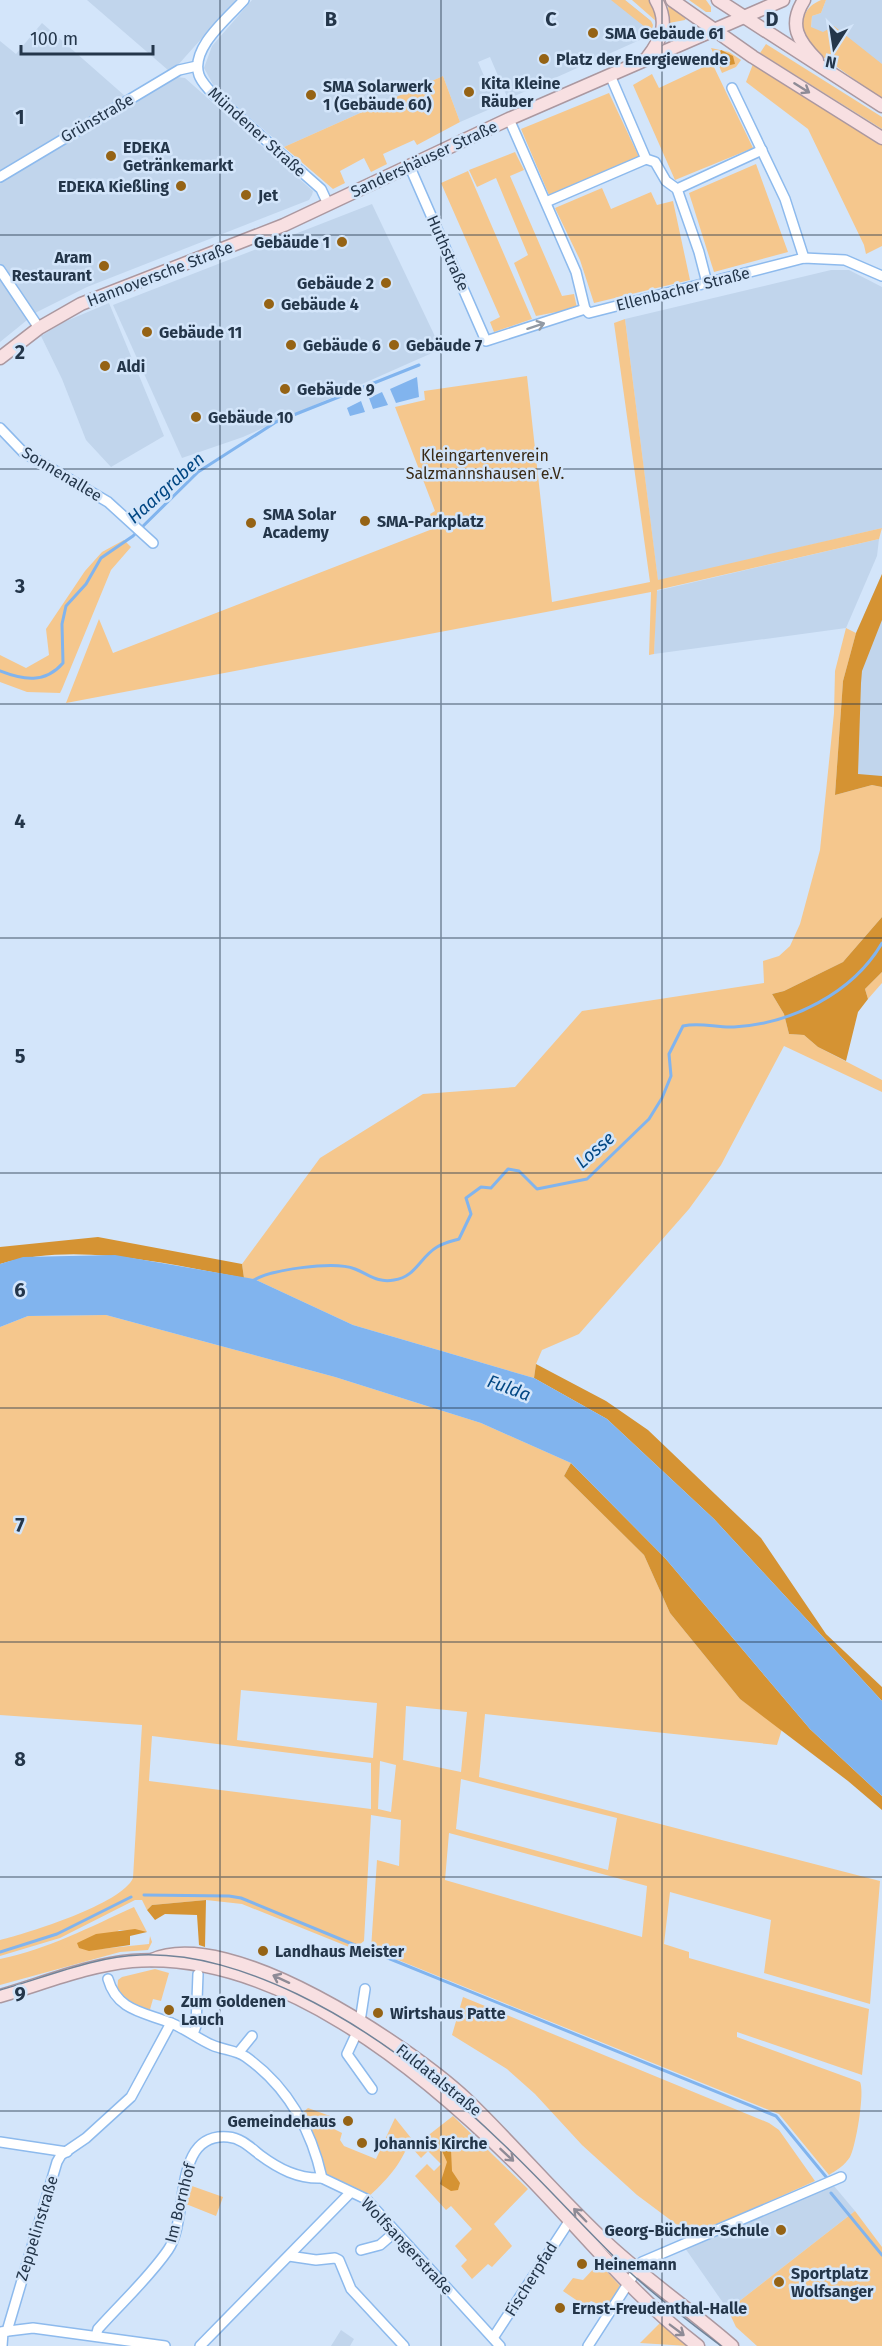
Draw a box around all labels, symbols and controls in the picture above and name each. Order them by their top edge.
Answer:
text: B [325,7,337,31]
text: C [545,7,557,31]
text: D [765,7,779,31]
scale bar [21,18,153,56]
north arrow [804,18,864,78]
place label: SMA Gebäude 61 [605,24,724,43]
marker: SMA Gebäude 61 [586,26,600,40]
text: 100 m [30,28,78,50]
place label: Platz der Energiewende [556,50,728,69]
marker: Platz der Energiewende [537,52,551,66]
text: N [824,52,838,73]
place label: Kita Kleine Räuber [481,74,561,111]
place label: SMA Solarwerk 1 (Gebäude 60) [323,77,432,114]
street label: Mündener Straße [204,83,310,181]
one-way arrow [793,83,810,95]
marker: Kita Kleine Räuber [462,85,476,99]
marker: SMA Solarwerk 1 (Gebäude 60) [304,88,318,102]
street label: Grünstraße [57,90,137,146]
text: 1 [15,105,25,129]
street label: Sandershäuser Straße [348,117,500,201]
place label: EDEKA Getränkemarkt [123,138,234,175]
marker: EDEKA Getränkemarkt [104,149,118,163]
place label: EDEKA Kießling [58,177,169,196]
marker: EDEKA Kießling [174,179,188,193]
place label: Jet [257,186,279,205]
marker: Jet [239,188,253,202]
street label: Huthstraße [423,212,473,294]
place label: Gebäude 1 [254,233,330,252]
marker: Gebäude 1 [335,235,349,249]
street label: Hannoversche Straße [84,237,236,311]
place label: Aram Restaurant [12,248,93,285]
marker: Aram Restaurant [97,259,111,273]
street label: Ellenbacher Straße [614,263,752,315]
place label: Gebäude 2 [297,274,374,293]
marker: Gebäude 2 [379,276,393,290]
place label: Gebäude 4 [281,295,359,314]
marker: Gebäude 4 [262,297,276,311]
one-way arrow [526,320,545,331]
place label: Gebäude 11 [159,323,242,342]
marker: Gebäude 11 [140,325,154,339]
place label: Gebäude 6 [303,336,381,355]
place label: Gebäude 7 [406,336,483,355]
marker: Gebäude 6 [284,338,298,352]
marker: Gebäude 7 [387,338,401,352]
text: 2 [15,340,25,364]
place label: Aldi [116,357,145,376]
marker: Aldi [98,359,112,373]
place label: Gebäude 9 [297,380,375,399]
marker: Gebäude 9 [278,382,292,396]
place label: Gebäude 10 [208,408,293,427]
marker: Gebäude 10 [189,410,203,424]
street label: Sonnenallee [18,443,106,505]
park label: Kleingartenverein Salzmannshausen e.V. [406,446,564,483]
water label: Haargraben [123,448,209,528]
place label: SMA Solar Academy [262,505,337,542]
place label: SMA-Parkplatz [377,512,484,531]
marker: SMA-Parkplatz [358,514,372,528]
marker: SMA Solar Academy [244,516,258,530]
text: 3 [14,574,25,598]
text: 4 [14,809,26,833]
text: 5 [15,1044,26,1068]
water label: Losse [571,1127,619,1173]
text: 6 [14,1278,26,1302]
water label: Fulda [484,1370,534,1406]
text: 7 [15,1513,25,1537]
text: 8 [14,1747,26,1771]
place label: Landhaus Meister [275,1942,405,1961]
marker: Landhaus Meister [256,1944,270,1958]
one-way arrow [272,1973,290,1985]
text: 9 [14,1982,26,2006]
place label: Zum Goldenen Lauch [181,1992,286,2029]
marker: Zum Goldenen Lauch [162,2003,176,2017]
place label: Wirtshaus Patte [390,2004,506,2023]
marker: Wirtshaus Patte [371,2006,385,2020]
street label: Fuldatalstraße [393,2040,485,2120]
place label: Gemeindehaus [227,2112,336,2131]
marker: Gemeindehaus [341,2114,355,2128]
place label: Johannis Kirche [373,2134,487,2153]
marker: Johannis Kirche [355,2136,369,2150]
one-way arrow [499,2148,514,2162]
street label: Im Bornhof [161,2160,199,2245]
street label: Zeppelinstraße [12,2173,62,2283]
street label: Wolfsangerstraße [357,2193,457,2299]
one-way arrow [573,2207,587,2222]
place label: Georg-Büchner-Schule [605,2221,769,2240]
marker: Georg-Büchner-Schule [774,2223,788,2237]
street label: Fischerpfad [501,2238,561,2320]
place label: Heinemann [594,2255,677,2274]
marker: Heinemann [575,2257,589,2271]
place label: Sportplatz Wolfsanger [791,2264,874,2301]
marker: Sportplatz Wolfsanger [772,2275,786,2289]
place label: Ernst-Freudenthal-Halle [572,2299,747,2318]
marker: Ernst-Freudenthal-Halle [553,2301,567,2315]
one-way arrow [669,2324,685,2337]

